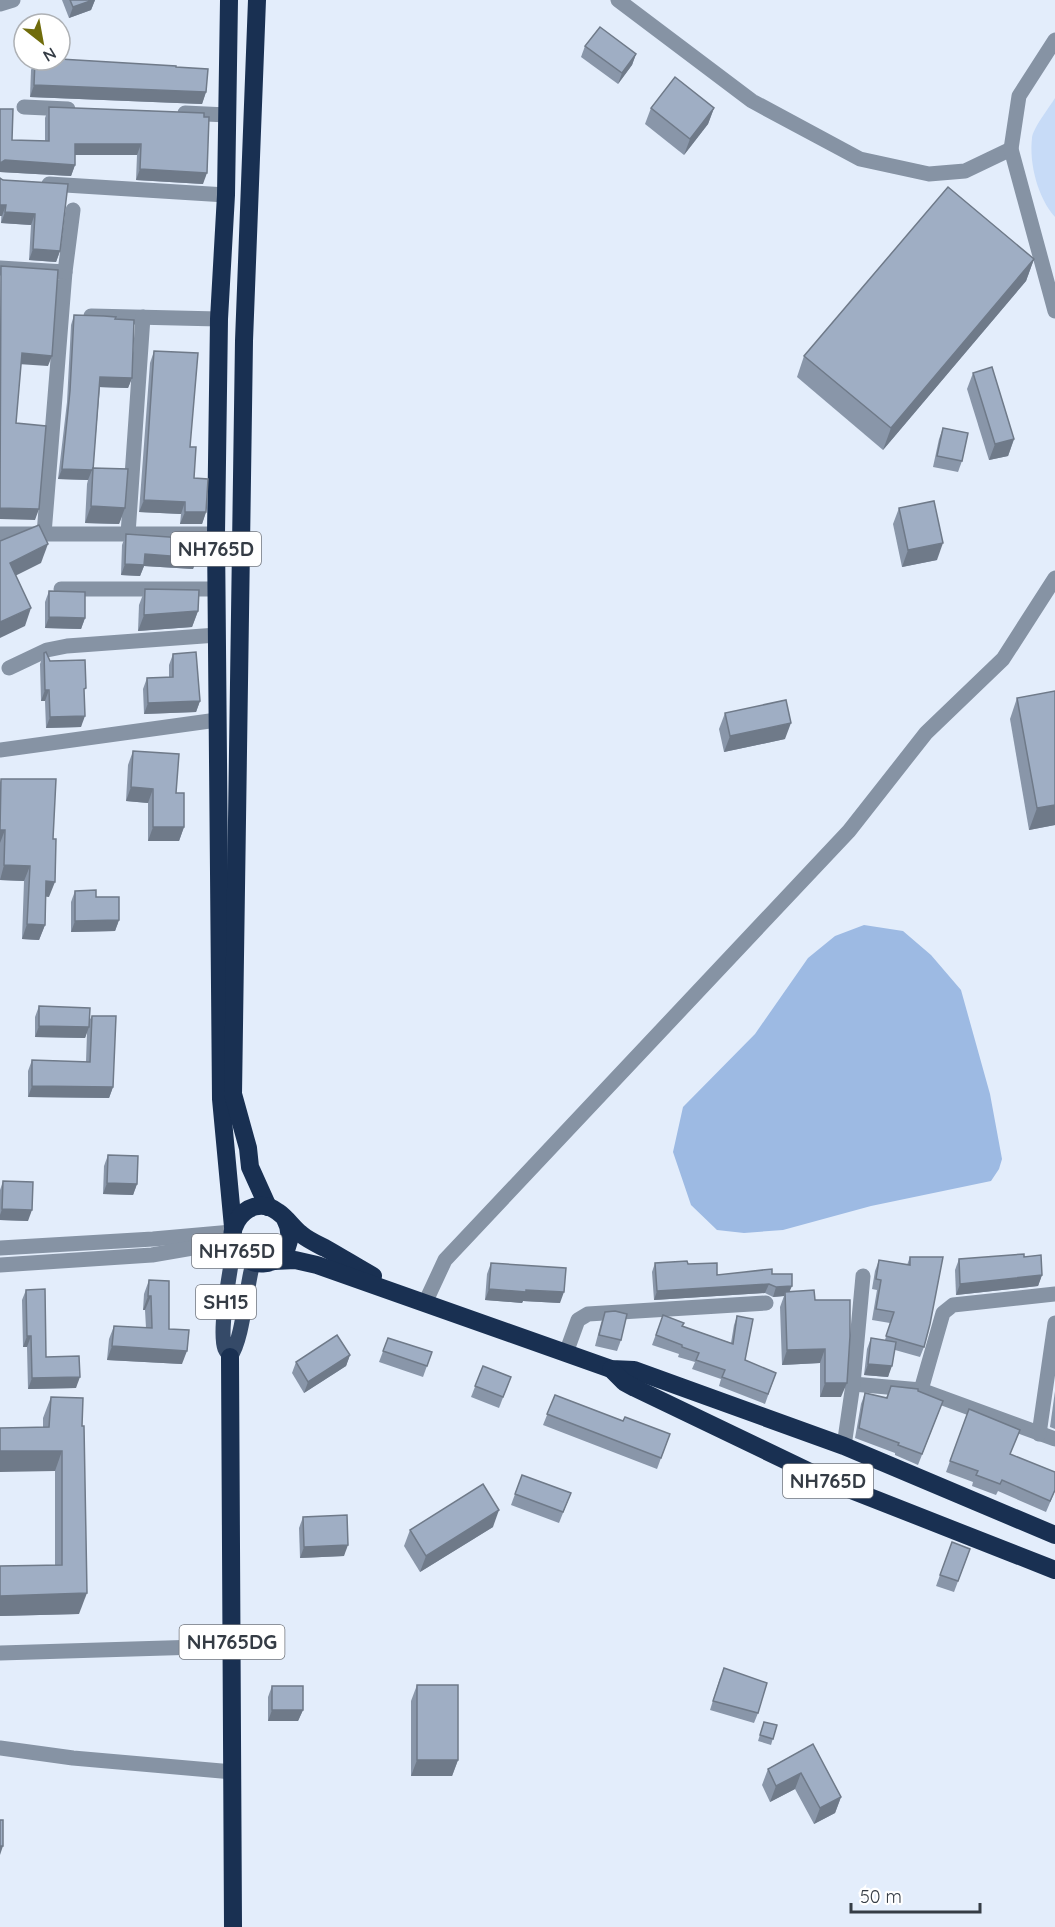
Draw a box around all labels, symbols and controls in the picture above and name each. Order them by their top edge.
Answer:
north arrow [12,12,72,72]
text: N [40,43,60,66]
road number: NH765D [171,532,261,566]
road number: NH765D [192,1234,282,1268]
road number: SH15 [196,1285,256,1319]
road number: NH765D [783,1464,873,1498]
road number: NH765DG [180,1625,284,1659]
scale bar [851,1876,980,1914]
text: 50 m [860,1885,902,1908]

